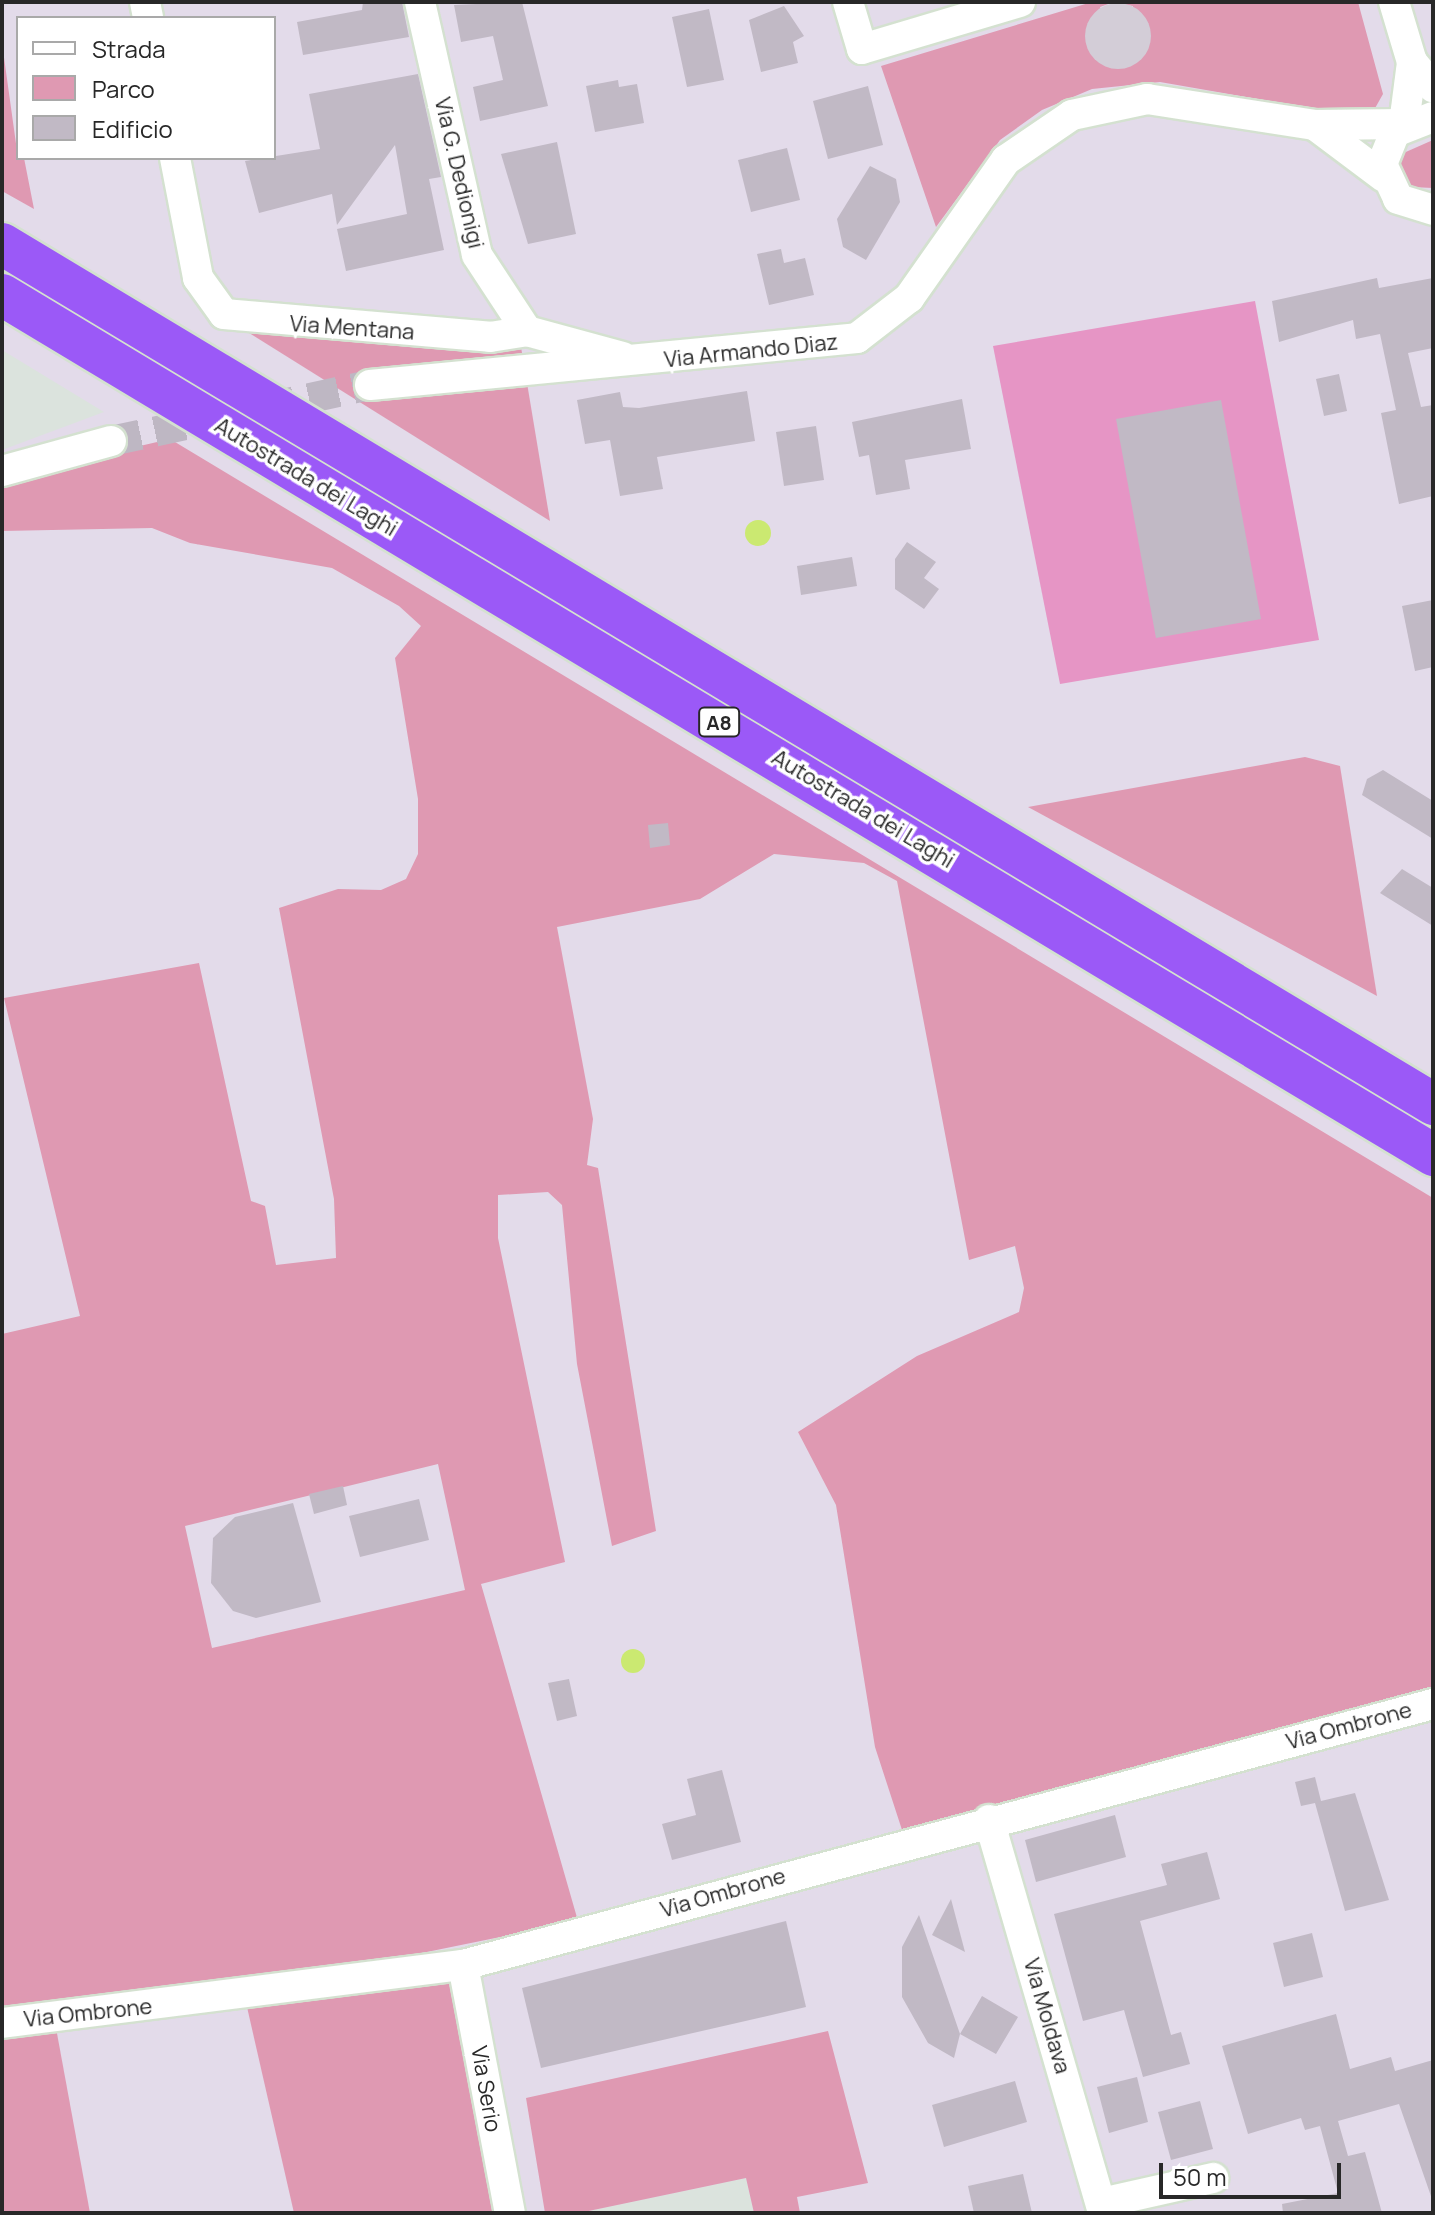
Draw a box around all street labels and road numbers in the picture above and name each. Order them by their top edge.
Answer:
street label: Via G. Dedionigi [429,95,489,251]
street label: Via Mentana [289,310,415,346]
street label: Via Armando Diaz [663,329,839,373]
street label: Autostrada dei Laghi [210,412,402,542]
road number: A8 [697,706,741,738]
street label: Autostrada dei Laghi [767,744,959,874]
street label: Via Ombrone [1283,1697,1415,1755]
street label: Via Ombrone [657,1863,789,1923]
street label: Via Moldava [1018,1955,1076,2077]
street label: Via Ombrone [23,1993,153,2033]
street label: Via Serio [465,2044,507,2134]

